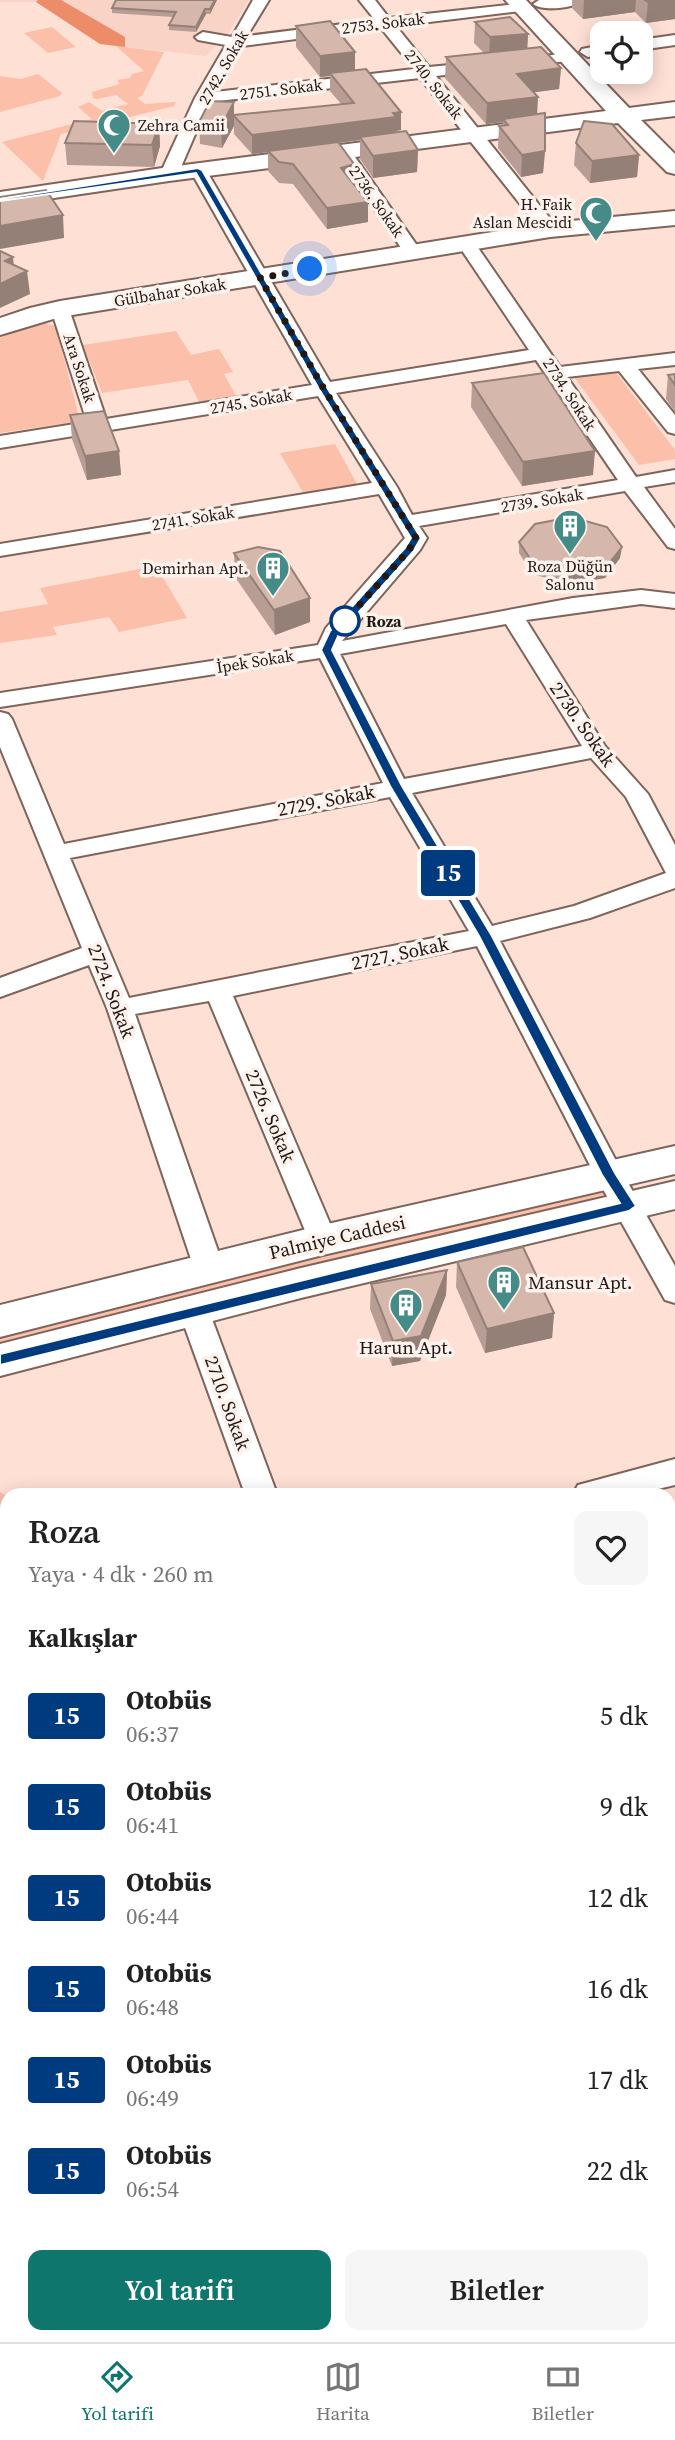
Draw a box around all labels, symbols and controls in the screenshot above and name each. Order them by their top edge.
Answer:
street label: 2753. Sokak [340,7,426,39]
map controls [590,21,653,84]
button: locate [590,21,653,84]
street label: 2742. Sokak [193,25,253,108]
street label: 2740. Sokak [400,45,468,124]
street label: 2751. Sokak [238,73,324,105]
mosque icon: Zehra Camii [95,106,133,155]
place label: Zehra Camii [138,114,225,136]
street label: 2736. Sokak [344,161,410,242]
place label: H. Faik Aslan Mescidi [473,193,572,233]
mosque icon: H. Faik Aslan Mescidi [577,194,615,243]
your location [292,251,327,286]
street label: Gülbahar Sokak [112,272,228,312]
street label: Ara Sokak [58,331,102,406]
street label: 2734. Sokak [538,353,602,435]
street label: 2745. Sokak [208,383,294,419]
street label: 2739. Sokak [499,483,585,517]
street label: 2741. Sokak [150,501,236,535]
building icon: Roza Düğün Salonu [551,507,589,556]
building icon: Demirhan Apt. [254,549,292,598]
place label: Roza Düğün Salonu [527,555,613,595]
place label: Demirhan Apt. [142,557,248,579]
marker: Roza [330,606,360,636]
place label: Roza [366,610,402,632]
street label: İpek Sokak [215,644,295,678]
street label: 2730. Sokak [544,676,622,772]
street label: 2729. Sokak [275,778,377,822]
line badge: 15 [416,850,480,896]
text: 15 [435,856,461,889]
street label: 2727. Sokak [349,930,451,976]
street label: 2724. Sokak [82,940,142,1042]
street label: 2726. Sokak [240,1066,302,1167]
street label: Palmiye Caddesi [266,1209,408,1265]
building icon: Mansur Apt. [485,1263,523,1312]
place label: Mansur Apt. [528,1269,632,1295]
building icon: Harun Apt. [387,1286,425,1335]
place label: Harun Apt. [359,1334,453,1360]
street label: 2710. Sokak [199,1352,257,1454]
text: Roza [28,1509,100,1554]
button: heart [574,1511,648,1585]
text: Yaya · 4 dk · 260 m [28,1558,214,1590]
text: Kalkışlar [28,1620,137,1656]
text: Otobüs [126,1682,212,1718]
text: 5 dk [600,1698,648,1734]
text: 15 [53,1699,80,1732]
text: 06:37 [126,1718,179,1750]
text: Otobüs [126,1773,212,1809]
text: 9 dk [600,1789,648,1825]
text: 15 [53,1790,80,1823]
text: 06:41 [126,1809,179,1841]
text: Otobüs [126,1864,212,1900]
text: 12 dk [587,1880,648,1916]
text: 15 [53,1881,80,1914]
text: 06:44 [126,1900,179,1932]
text: Otobüs [126,1955,212,1991]
text: 16 dk [587,1971,648,2007]
text: 15 [53,1972,80,2005]
text: 06:48 [126,1991,179,2023]
text: Otobüs [126,2046,212,2082]
text: 17 dk [587,2062,648,2098]
text: 15 [53,2063,80,2096]
text: 06:49 [126,2082,179,2114]
text: Otobüs [126,2137,212,2173]
text: 22 dk [587,2153,648,2189]
text: 15 [53,2154,80,2187]
text: 06:54 [126,2173,179,2205]
button: Yol tarifi [28,2250,331,2330]
button: Biletler [345,2250,648,2330]
tab: Yol tarifi [81,2358,154,2426]
tab: Harita [316,2358,370,2426]
tab: Biletler [532,2358,594,2426]

